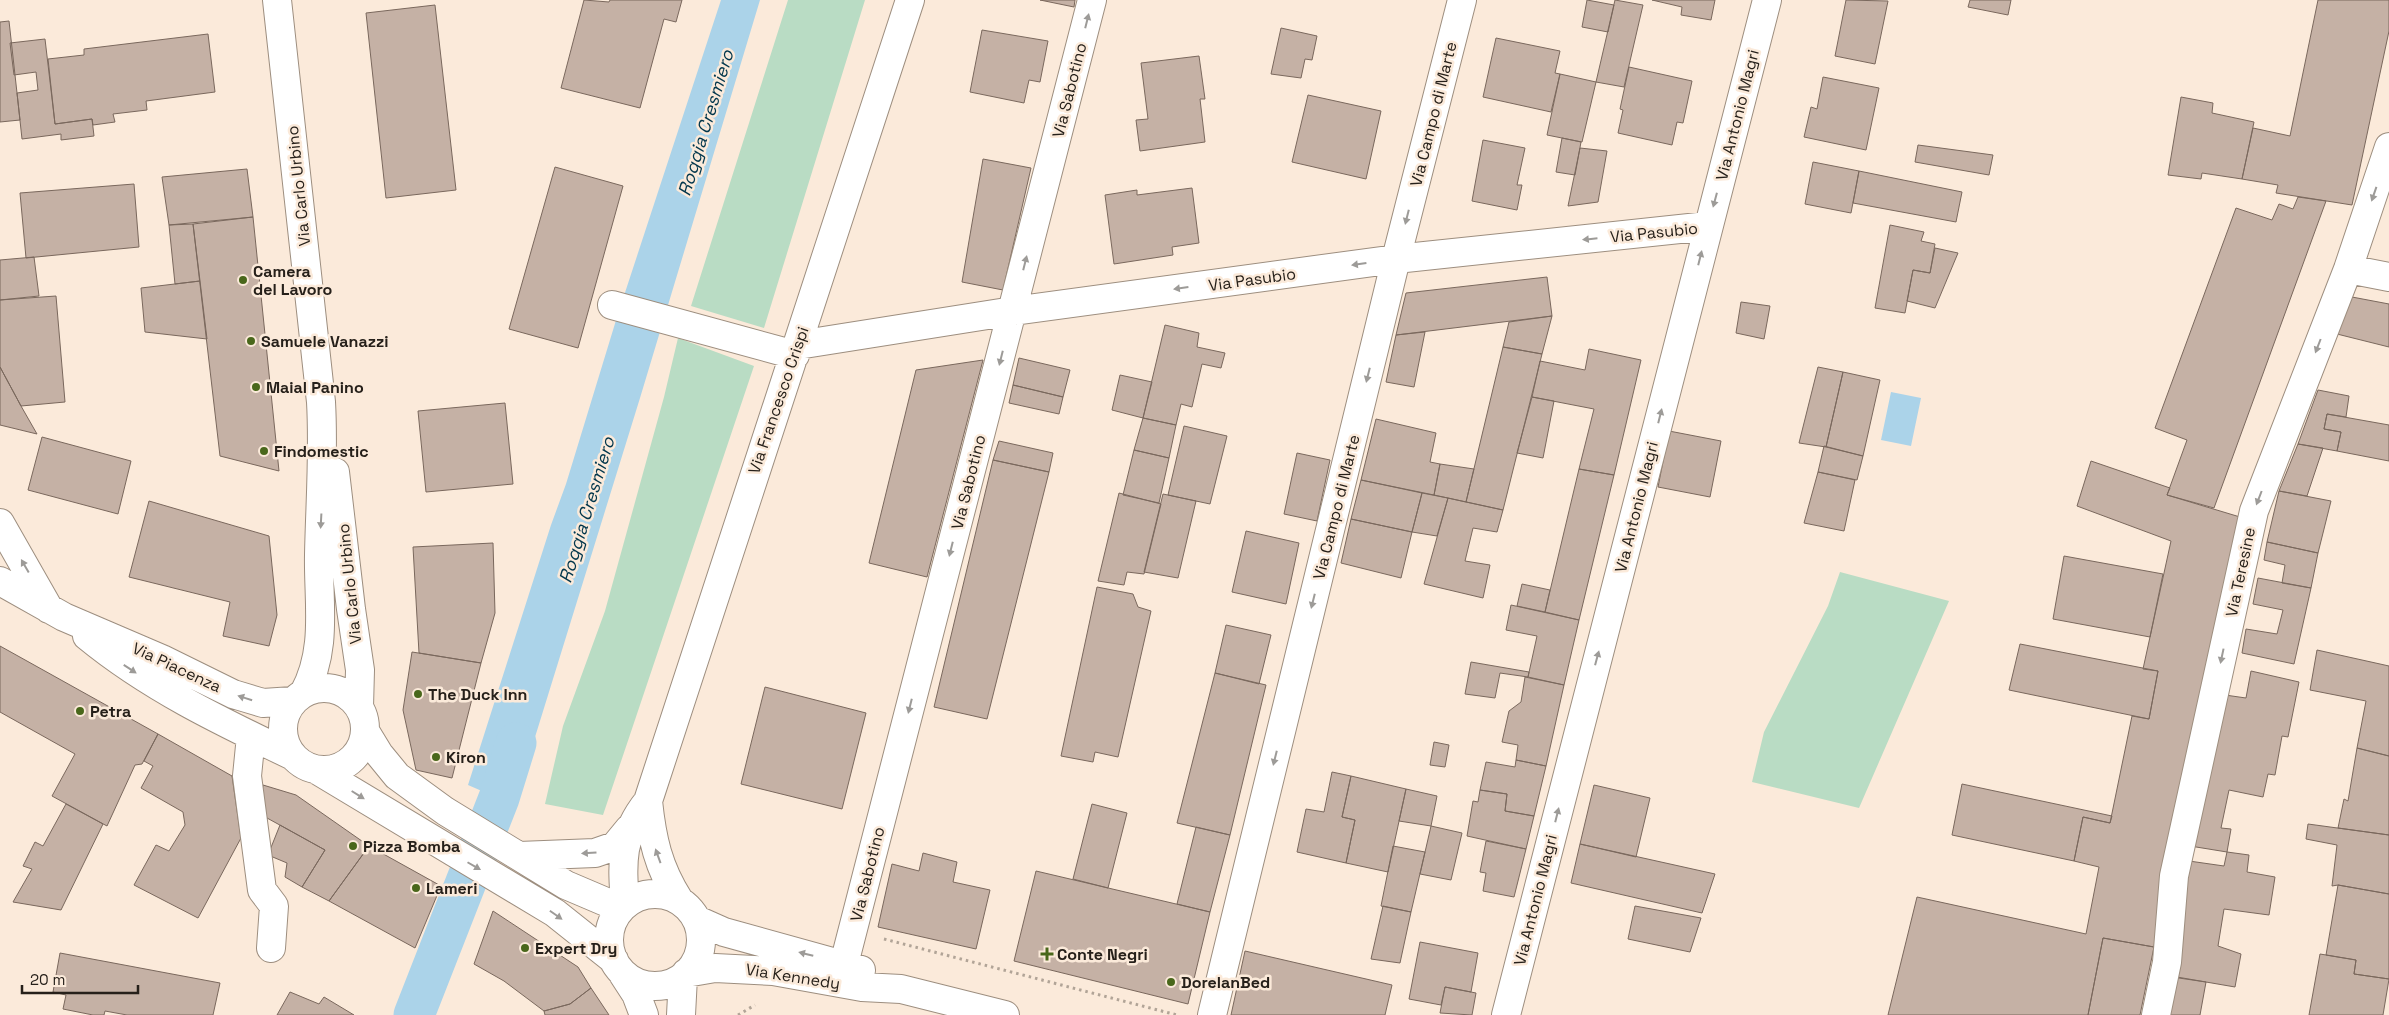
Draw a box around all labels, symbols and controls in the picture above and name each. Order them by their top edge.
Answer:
one-way arrow [1083,14,1091,29]
street label: Via Campo di Marte [1405,39,1462,189]
street label: Via Sabotino [1048,41,1091,140]
water label: Roggia Cresmiero [672,46,739,199]
street label: Via Antonio Magri [1711,47,1764,183]
street label: Via Carlo Urbino [282,125,315,247]
one-way arrow [2370,186,2377,201]
one-way arrow [1711,192,1719,207]
one-way arrow [1403,209,1411,224]
street label: Via Pasubio [1609,217,1699,248]
one-way arrow [1582,235,1598,243]
one-way arrow [1696,251,1704,266]
one-way arrow [1021,256,1029,271]
place label: Camera del Lavoro [253,261,333,300]
one-way arrow [1351,261,1367,269]
street label: Via Pasubio [1207,263,1297,296]
marker: Camera del Lavoro [237,274,249,286]
one-way arrow [1172,284,1188,292]
street label: Via Francesco Crispi [743,324,814,477]
place label: Samuele Vanazzi [261,331,389,352]
marker: Samuele Vanazzi [245,335,257,347]
one-way arrow [2314,339,2322,354]
one-way arrow [996,350,1004,365]
one-way arrow [1364,367,1372,382]
place label: Maial Panino [266,377,364,398]
marker: Maial Panino [250,381,262,393]
one-way arrow [1656,408,1664,423]
street label: Via Campo di Marte [1308,432,1365,582]
water label: Roggia Cresmiero [553,433,620,586]
street label: Via Sabotino [947,433,990,532]
street label: Via Antonio Magri [1610,439,1663,575]
place label: Findomestic [274,441,369,462]
marker: Findomestic [258,445,270,457]
one-way arrow [2255,490,2262,505]
one-way arrow [316,513,324,529]
street label: Via Carlo Urbino [333,523,366,645]
street label: Via Teresine [2221,525,2260,619]
one-way arrow [947,542,955,557]
one-way arrow [21,559,29,574]
one-way arrow [1309,593,1317,608]
street label: Via Piacenza [129,638,225,697]
one-way arrow [2218,648,2226,663]
one-way arrow [1593,650,1601,665]
one-way arrow [123,664,137,674]
place label: The Duck Inn [428,684,527,705]
marker: The Duck Inn [412,688,424,700]
one-way arrow [237,694,252,702]
one-way arrow [906,699,914,714]
place label: Petra [90,701,131,722]
marker: Petra [74,705,86,717]
place label: Kiron [446,747,486,768]
marker: Kiron [430,751,442,763]
one-way arrow [1271,751,1279,766]
one-way arrow [352,791,365,800]
one-way arrow [1553,808,1561,823]
street label: Via Sabotino [846,825,889,924]
street label: Via Antonio Magri [1509,832,1562,968]
place label: Pizza Bomba [363,836,460,857]
marker: Pizza Bomba [347,840,359,852]
one-way arrow [581,849,597,857]
one-way arrow [654,849,661,864]
one-way arrow [468,861,481,870]
place label: Lameri [426,878,477,899]
marker: Lameri [410,882,422,894]
one-way arrow [549,910,562,920]
place label: Expert Dry [535,938,617,959]
marker: Expert Dry [519,942,531,954]
place label: Conte Negri [1057,944,1148,965]
marker: Conte Negri [1041,948,1053,960]
one-way arrow [799,950,814,958]
street label: Via Kennedy [744,959,842,994]
scale bar [22,962,139,994]
text: 20 m [30,970,65,989]
place label: DorelanBed [1181,972,1270,993]
marker: DorelanBed [1165,976,1177,988]

